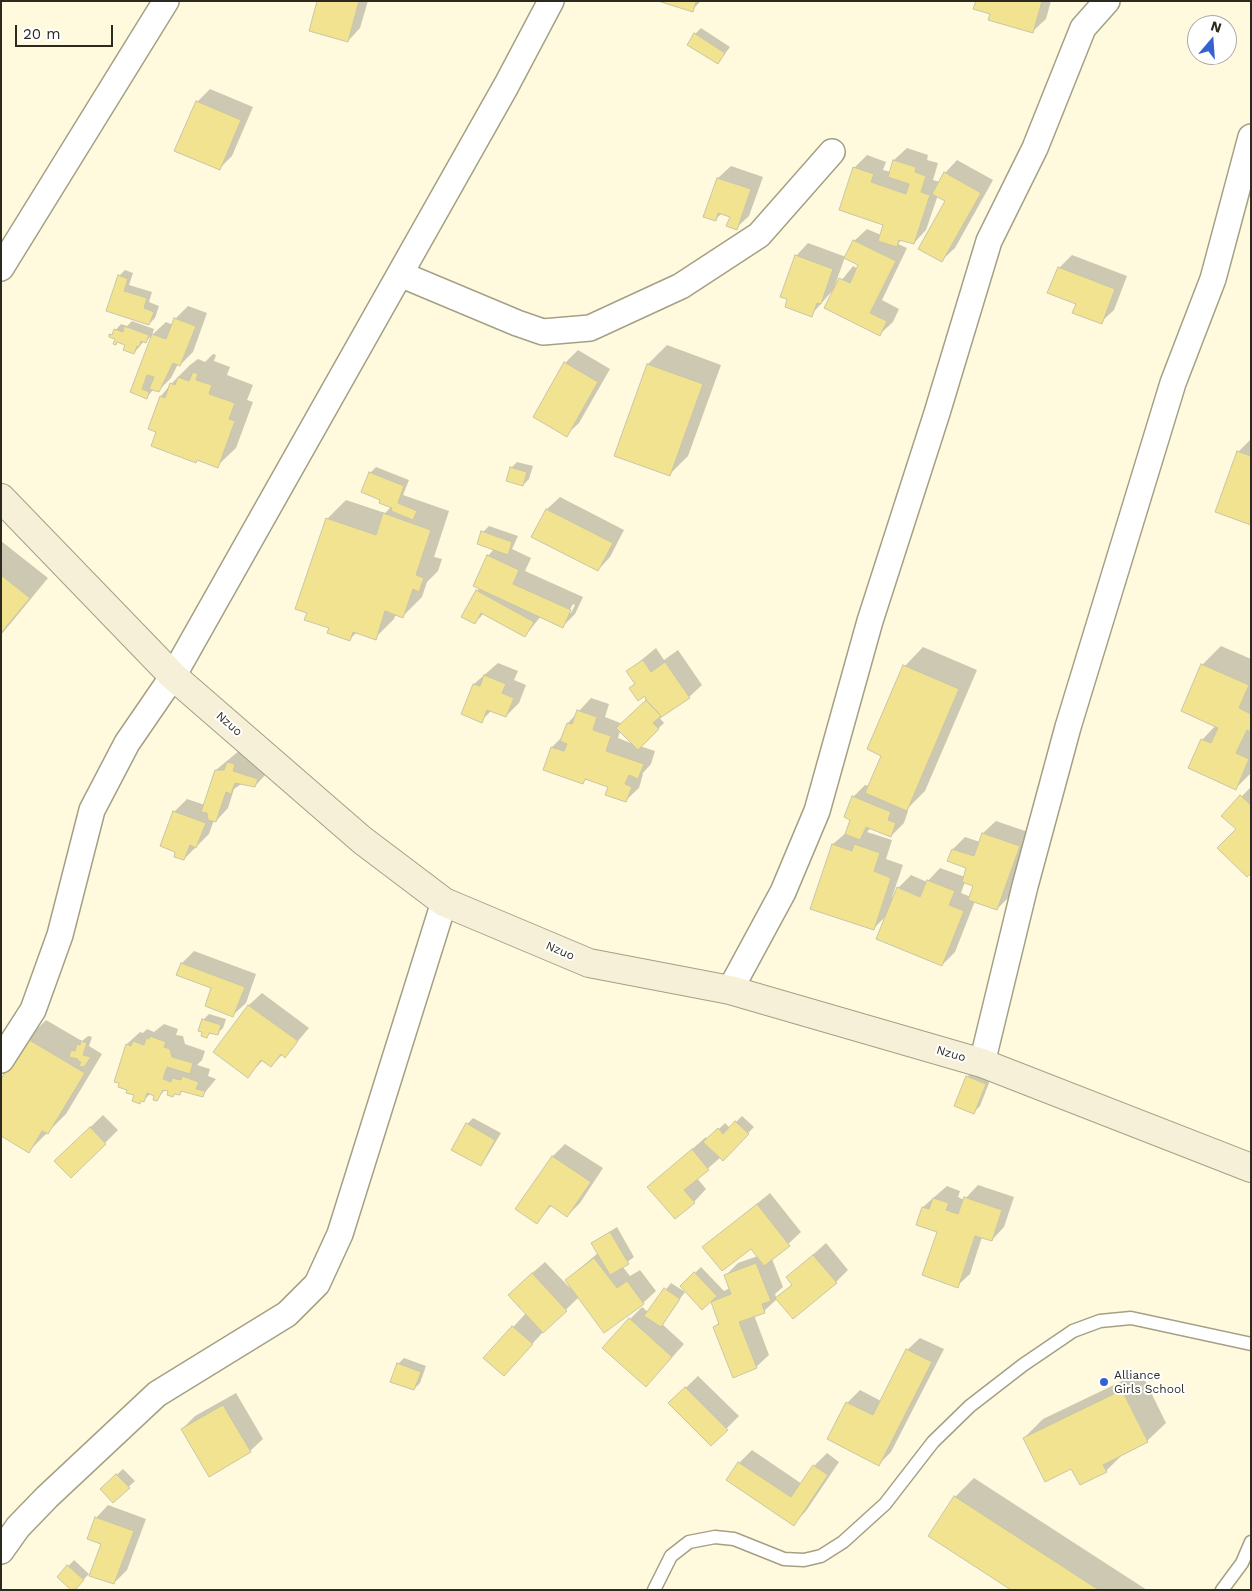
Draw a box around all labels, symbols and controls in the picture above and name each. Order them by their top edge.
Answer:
scale bar [18,15,115,47]
north arrow [1187,15,1237,65]
text: N [1209,17,1224,36]
text: 20 m [23,25,61,43]
street label: Nzuo [213,709,245,739]
street label: Nzuo [544,939,576,963]
street label: Nzuo [935,1043,967,1065]
place label: Alliance Girls School [1114,1368,1185,1396]
marker: Alliance Girls School [1098,1376,1110,1388]

